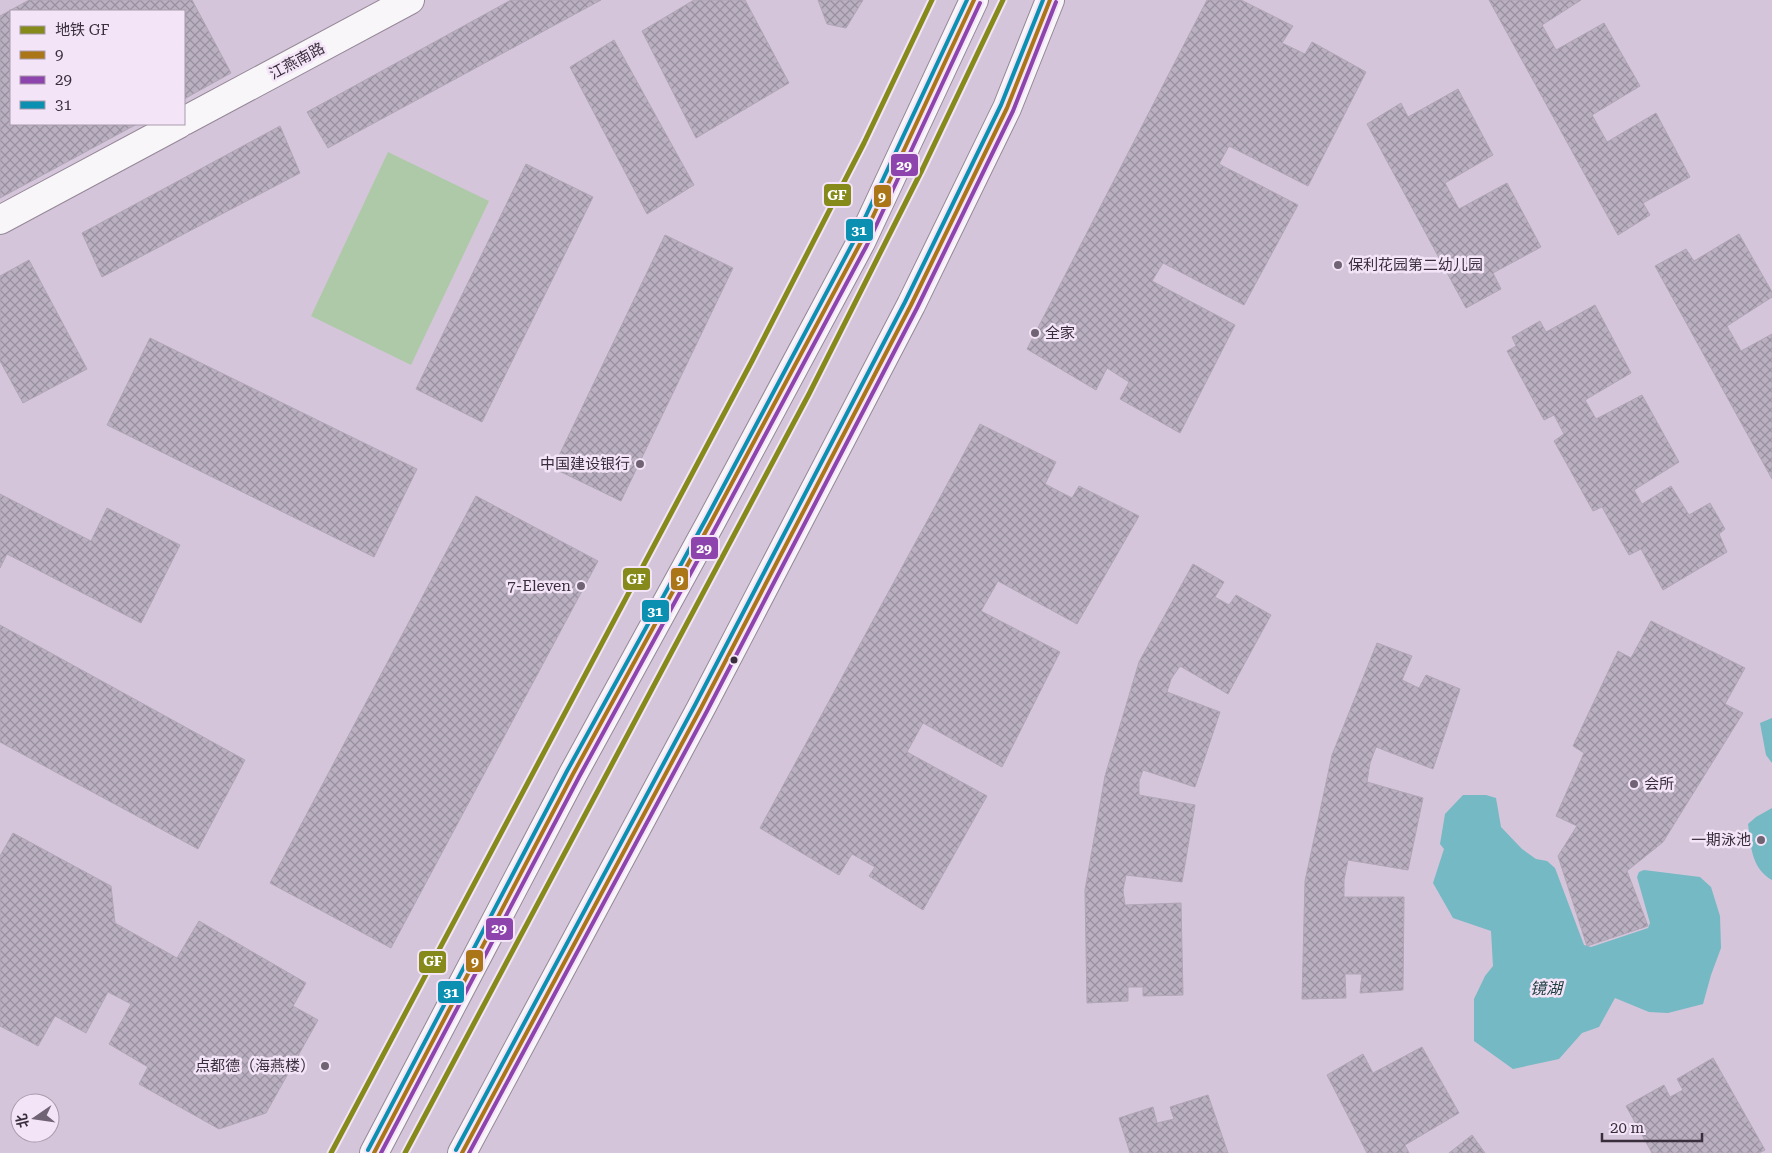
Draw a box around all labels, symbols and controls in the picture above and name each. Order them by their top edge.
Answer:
legend [10,10,185,125]
text: 地铁 GF [55,21,109,39]
street label: 江燕南路 [266,39,328,83]
text: 9 [55,46,63,64]
text: 29 [55,71,72,89]
text: 31 [55,96,72,114]
line badge: 29 [890,153,919,177]
text: 29 [896,157,912,173]
line badge: GF [823,183,852,207]
line badge: 9 [873,184,892,208]
text: GF [827,187,847,203]
text: 9 [878,188,886,204]
line badge: 31 [845,218,874,242]
text: 31 [851,222,867,238]
place label: 保利花园第二幼儿园 [1348,256,1483,274]
marker: 保利花园第二幼儿园 [1332,259,1344,271]
place label: 全家 [1045,324,1075,342]
marker: 全家 [1029,327,1041,339]
place label: 中国建设银行 [540,455,630,473]
marker: 中国建设银行 [634,458,646,470]
line badge: 29 [690,536,719,560]
text: 29 [696,540,712,556]
line badge: GF [622,567,651,591]
line badge: 9 [670,567,689,591]
text: GF [626,571,646,587]
text: 9 [676,571,684,587]
place label: 7-Eleven [507,577,571,595]
marker: 7-Eleven [575,580,587,592]
line badge: 31 [641,599,670,623]
text: 31 [647,603,663,619]
unlabelled marker [729,655,739,665]
place label: 会所 [1644,775,1674,793]
marker: 会所 [1628,778,1640,790]
place label: 一期泳池 [1691,831,1751,849]
marker: 一期泳池 [1755,834,1767,846]
line badge: 29 [485,917,514,941]
text: 29 [491,920,507,936]
line badge: 9 [465,949,484,973]
line badge: GF [418,950,447,974]
text: GF [423,953,443,969]
text: 9 [471,953,479,969]
water label: 镜湖 [1530,979,1565,998]
line badge: 31 [437,980,465,1004]
text: 31 [443,984,459,1000]
place label: 点都德（海燕楼） [195,1057,315,1075]
marker: 点都德（海燕楼） [319,1060,331,1072]
north arrow [10,1093,60,1143]
scale bar [1602,1110,1702,1142]
text: 北 [13,1112,32,1130]
text: 20 m [1610,1119,1645,1137]

